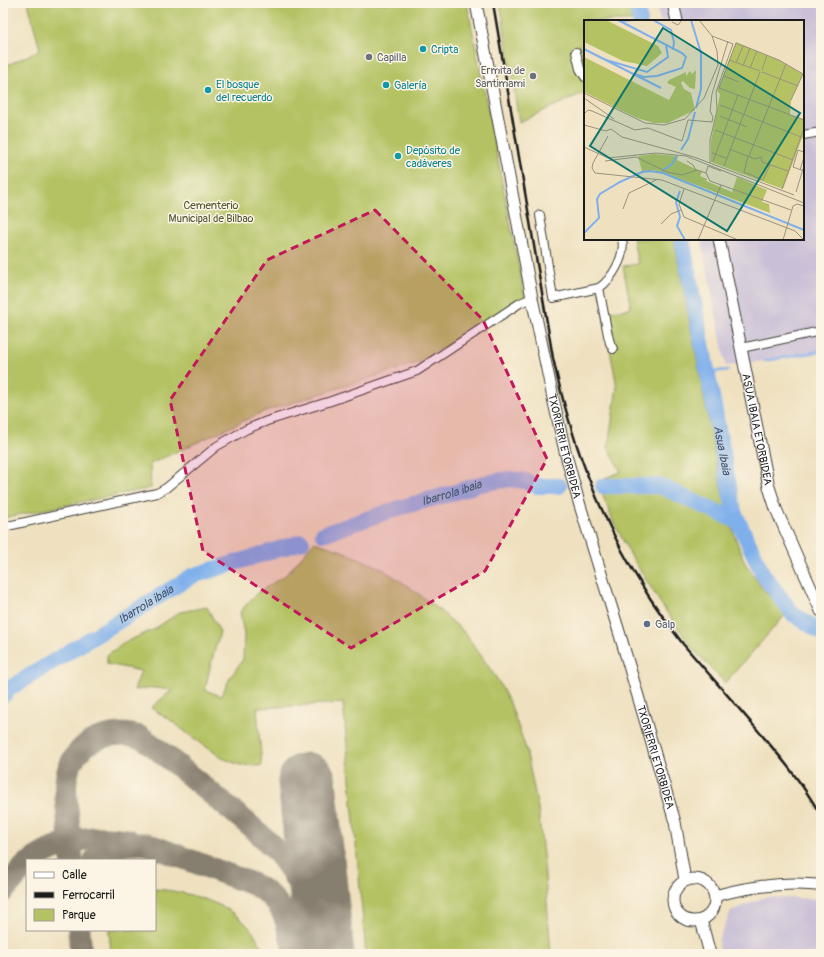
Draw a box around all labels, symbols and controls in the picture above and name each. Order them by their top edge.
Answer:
inset map [584,20,804,240]
place label: Cripta [431,43,458,56]
marker: Cripta [418,44,428,54]
place label: Capilla [377,51,406,64]
marker: Capilla [364,52,374,62]
place label: Ermita de Santimami [475,64,526,90]
marker: Ermita de Santimami [528,71,538,81]
place label: El bosque del recuerdo [216,78,272,104]
place label: Galería [394,79,427,92]
marker: Galería [381,80,391,90]
marker: El bosque del recuerdo [203,85,213,95]
place label: Depósito de cadáveres [406,144,461,170]
marker: Depósito de cadáveres [393,151,403,161]
park label: Cementerio Municipal de Bilbao [168,199,254,225]
street label: ASUA IBAIA ETORBIDEA [740,372,775,486]
street label: TXORIERRI ETORBIDEA [546,393,584,500]
water label: Asua Ibaia [710,424,735,477]
water label: Ibarrola ibaia [420,476,485,509]
water label: Ibarrola ibaia [115,581,177,627]
place label: Galp [655,618,675,631]
marker: Galp [642,619,652,629]
street label: TXORIERRI ETORBIDEA [635,704,677,810]
legend [26,859,156,931]
text: Calle [62,868,87,883]
text: Ferrocarril [62,888,115,903]
text: Parque [62,908,96,923]

